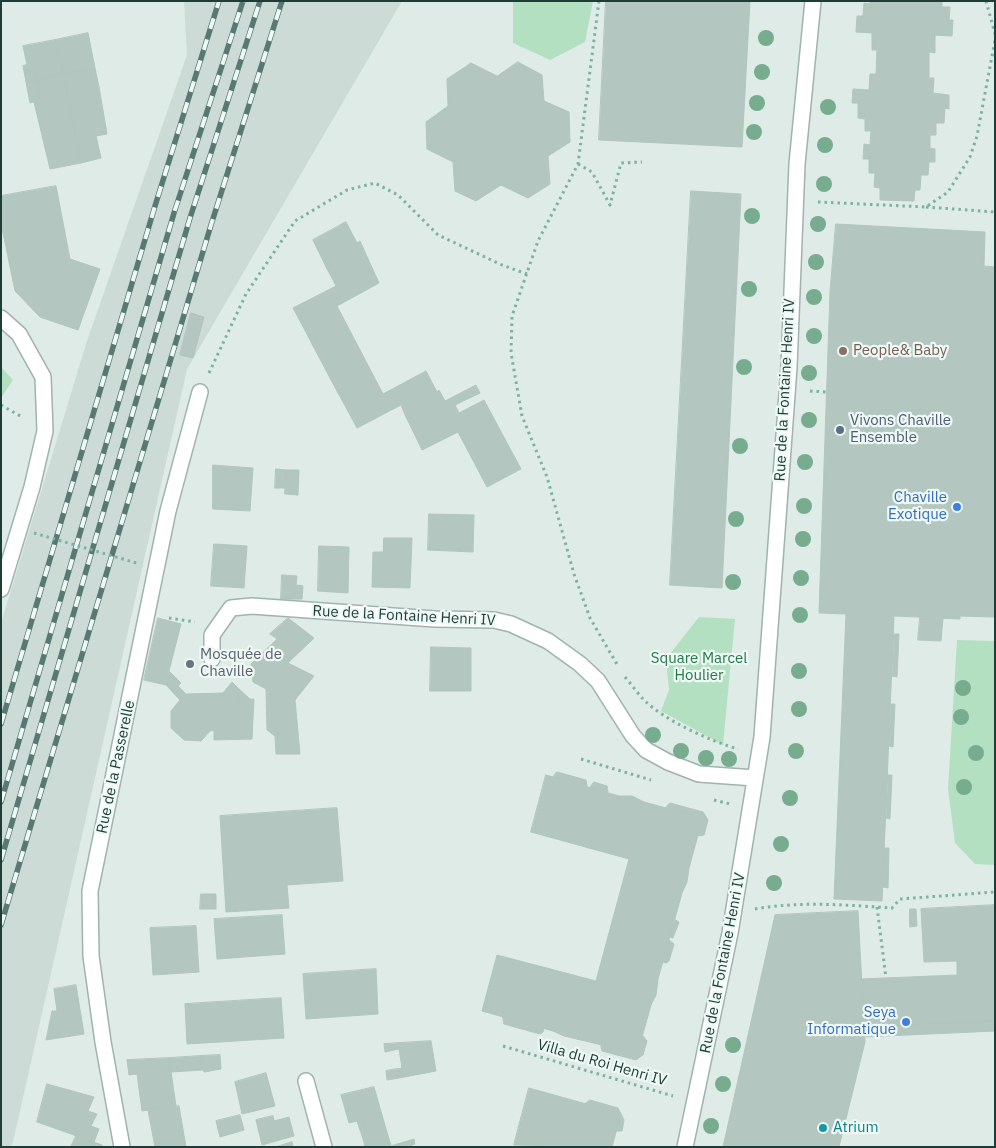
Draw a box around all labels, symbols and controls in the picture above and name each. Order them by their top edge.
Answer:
street label: Rue de la Fontaine Henri IV [771,298,799,482]
place label: People& Baby [853,342,947,360]
marker: People& Baby [837,345,849,357]
place label: Vivons Chaville Ensemble [850,412,951,447]
marker: Vivons Chaville Ensemble [834,424,846,436]
place label: Chaville Exotique [888,489,947,524]
marker: Chaville Exotique [951,501,963,513]
street label: Rue de la Fontaine Henri IV [312,602,496,630]
place label: Mosquée de Chaville [200,646,282,681]
park label: Square Marcel Houlier [651,650,747,685]
marker: Mosquée de Chaville [184,658,196,670]
street label: Rue de la Passerelle [93,699,139,835]
street label: Rue de la Fontaine Henri IV [697,871,749,1055]
place label: Seya Informatique [807,1004,896,1039]
marker: Seya Informatique [900,1016,912,1028]
street label: Villa du Roi Henri IV [535,1036,669,1090]
place label: Atrium [833,1119,879,1137]
marker: Atrium [817,1122,829,1134]

